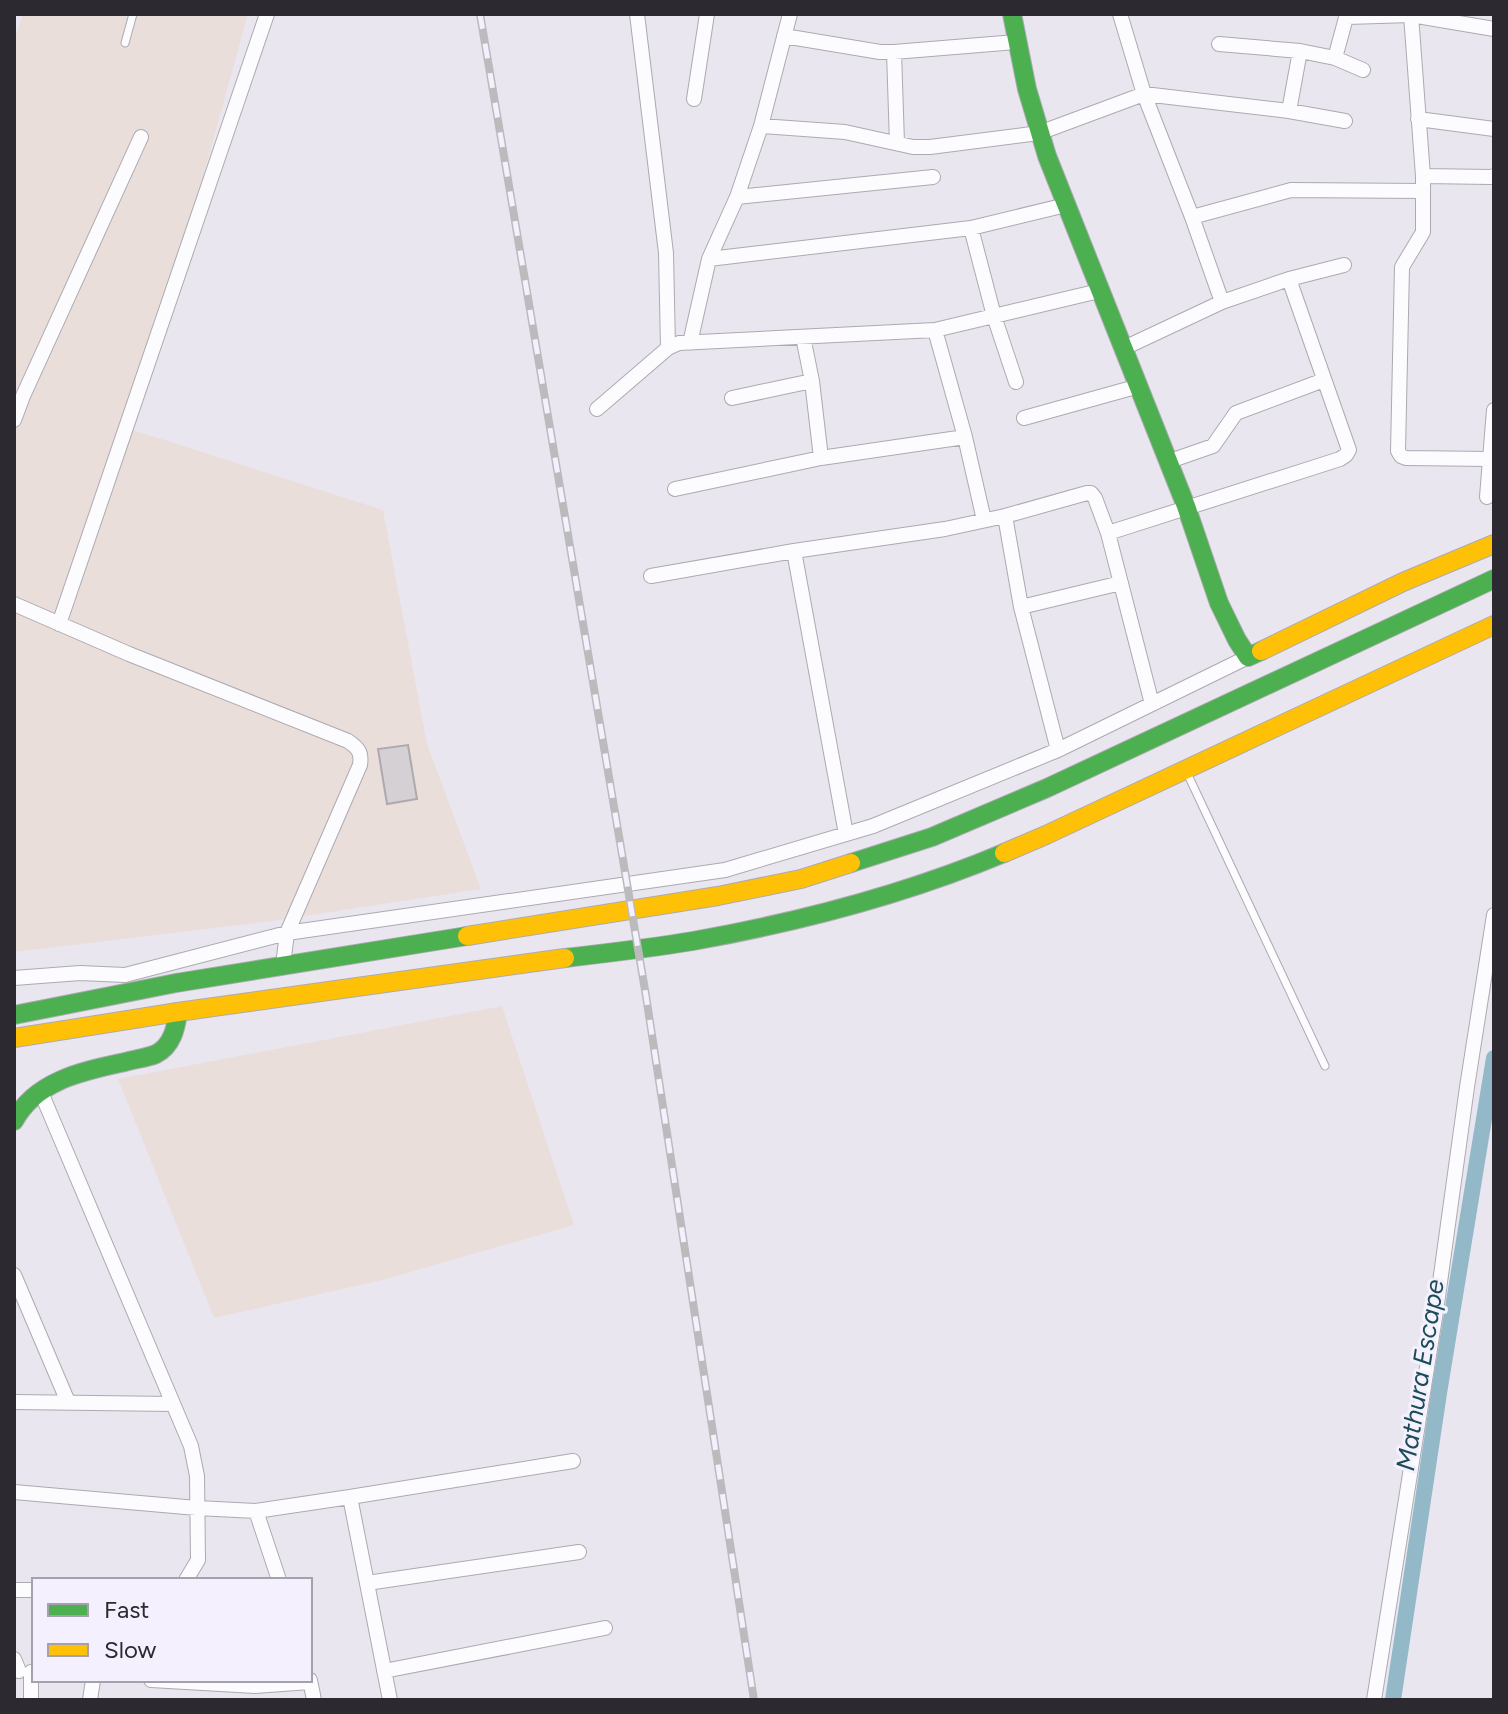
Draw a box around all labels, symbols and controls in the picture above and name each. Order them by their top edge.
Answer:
water label: Mathura Escape [1389,1277,1451,1473]
legend [32,1578,312,1682]
text: Fast [104,1595,149,1624]
text: Slow [104,1635,157,1664]

